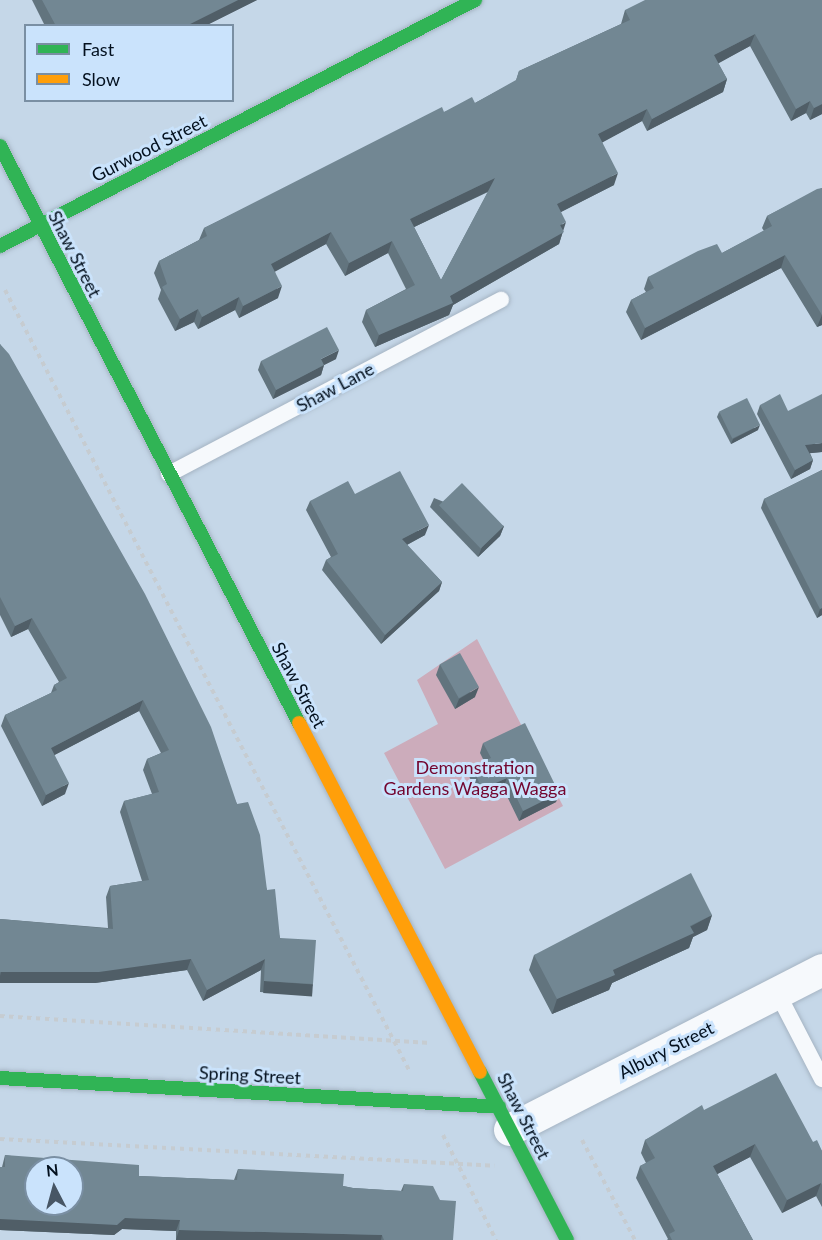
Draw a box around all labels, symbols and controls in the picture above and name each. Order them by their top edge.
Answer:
legend [24,24,234,102]
text: Fast [82,38,114,60]
text: Slow [82,68,120,90]
street label: Gurwood Street [88,110,210,186]
street label: Shaw Street [44,207,106,301]
street label: Shaw Lane [292,358,378,416]
street label: Shaw Street [267,638,331,732]
park label: Demonstration Gardens Wagga Wagga [383,757,567,800]
street label: Albury Street [615,1017,717,1083]
street label: Spring Street [199,1062,301,1088]
street label: Shaw Street [493,1069,555,1163]
north arrow [24,1156,84,1216]
text: N [45,1159,59,1180]

